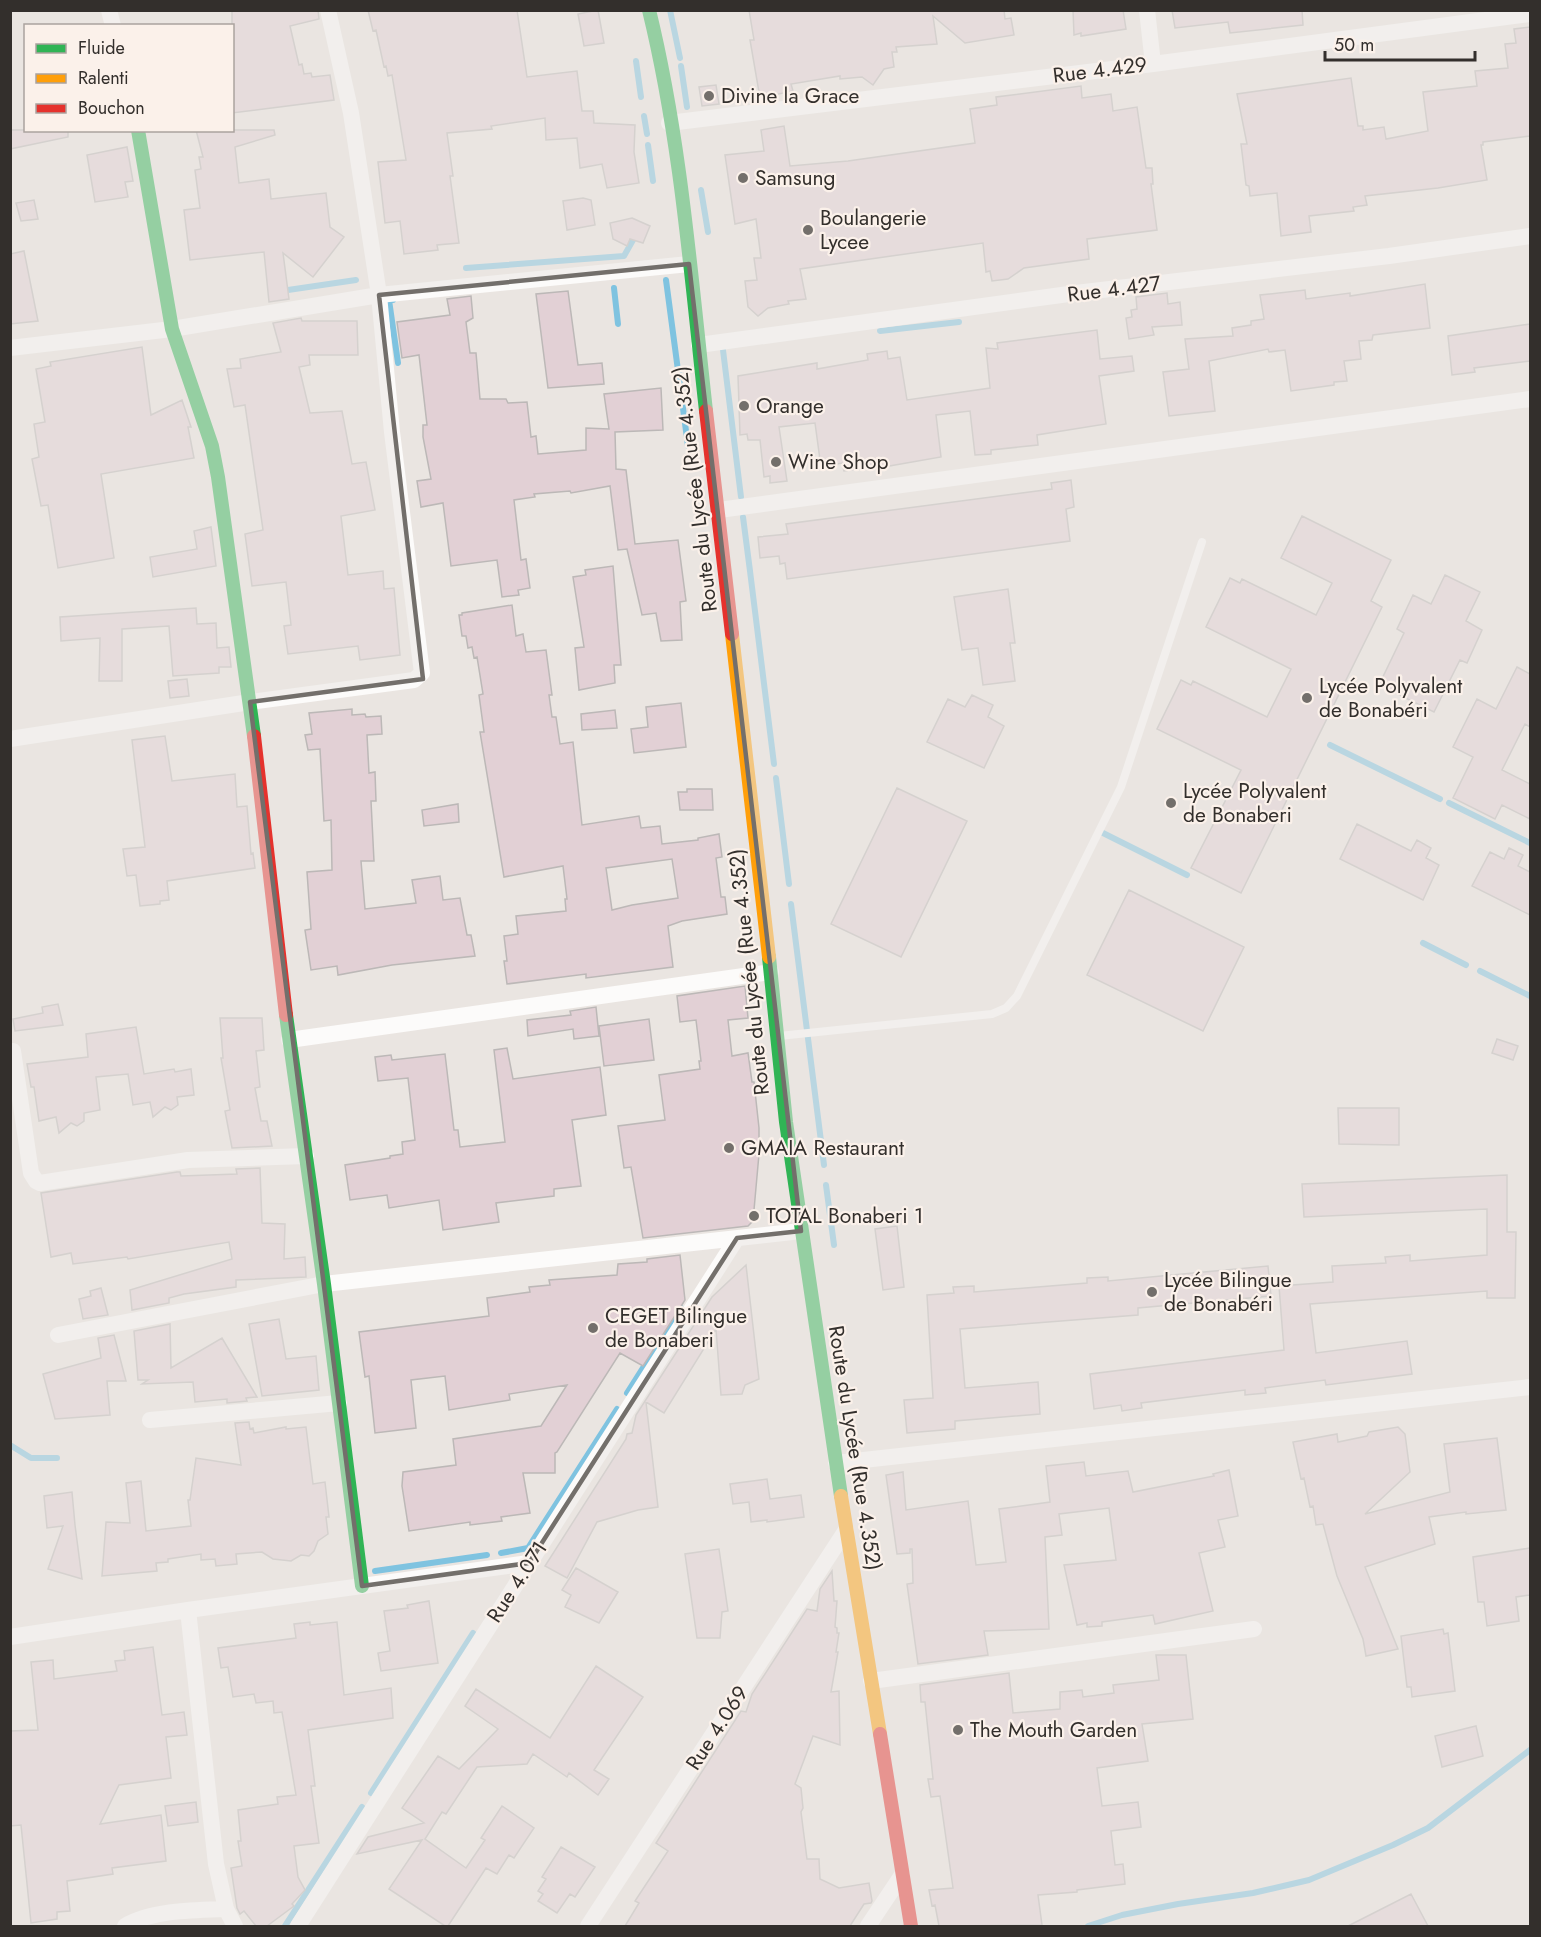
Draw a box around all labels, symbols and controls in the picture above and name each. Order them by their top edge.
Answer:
legend [24,24,234,132]
scale bar [1325,24,1475,62]
text: 50 m [1334,32,1374,58]
text: Fluide [78,35,125,61]
street label: Rue 4.429 [1051,49,1149,91]
text: Ralenti [78,65,129,91]
place label: Divine la Grace [721,81,859,111]
marker: Divine la Grace [702,89,716,103]
text: Bouchon [78,95,145,121]
place label: Samsung [755,163,835,193]
marker: Samsung [736,171,750,185]
place label: Boulangerie Lycee [820,203,927,257]
marker: Boulangerie Lycee [801,223,815,237]
street label: Rue 4.427 [1066,268,1162,310]
street label: Route du Lycée (Rue 4.352) [665,364,725,614]
place label: Orange [756,391,824,421]
marker: Orange [737,399,751,413]
place label: Wine Shop [788,447,888,477]
marker: Wine Shop [769,455,783,469]
place label: Lycée Polyvalent de Bonabéri [1319,671,1462,725]
marker: Lycée Polyvalent de Bonabéri [1300,691,1314,705]
place label: Lycée Polyvalent de Bonaberi [1183,776,1326,830]
marker: Lycée Polyvalent de Bonaberi [1164,796,1178,810]
street label: Route du Lycée (Rue 4.352) [721,847,777,1097]
place label: GMAIA Restaurant [741,1133,904,1163]
marker: GMAIA Restaurant [722,1141,736,1155]
place label: TOTAL Bonaberi 1 [766,1201,923,1231]
marker: TOTAL Bonaberi 1 [747,1209,761,1223]
place label: Lycée Bilingue de Bonabéri [1164,1265,1292,1319]
marker: Lycée Bilingue de Bonabéri [1145,1285,1159,1299]
place label: CEGET Bilingue de Bonaberi [605,1301,747,1355]
marker: CEGET Bilingue de Bonaberi [586,1321,600,1335]
street label: Route du Lycée (Rue 4.352) [821,1323,889,1573]
street label: Rue 4.071 [479,1535,555,1629]
street label: Rue 4.069 [678,1680,756,1776]
place label: The Mouth Garden [970,1715,1137,1745]
marker: The Mouth Garden [951,1723,965,1737]

